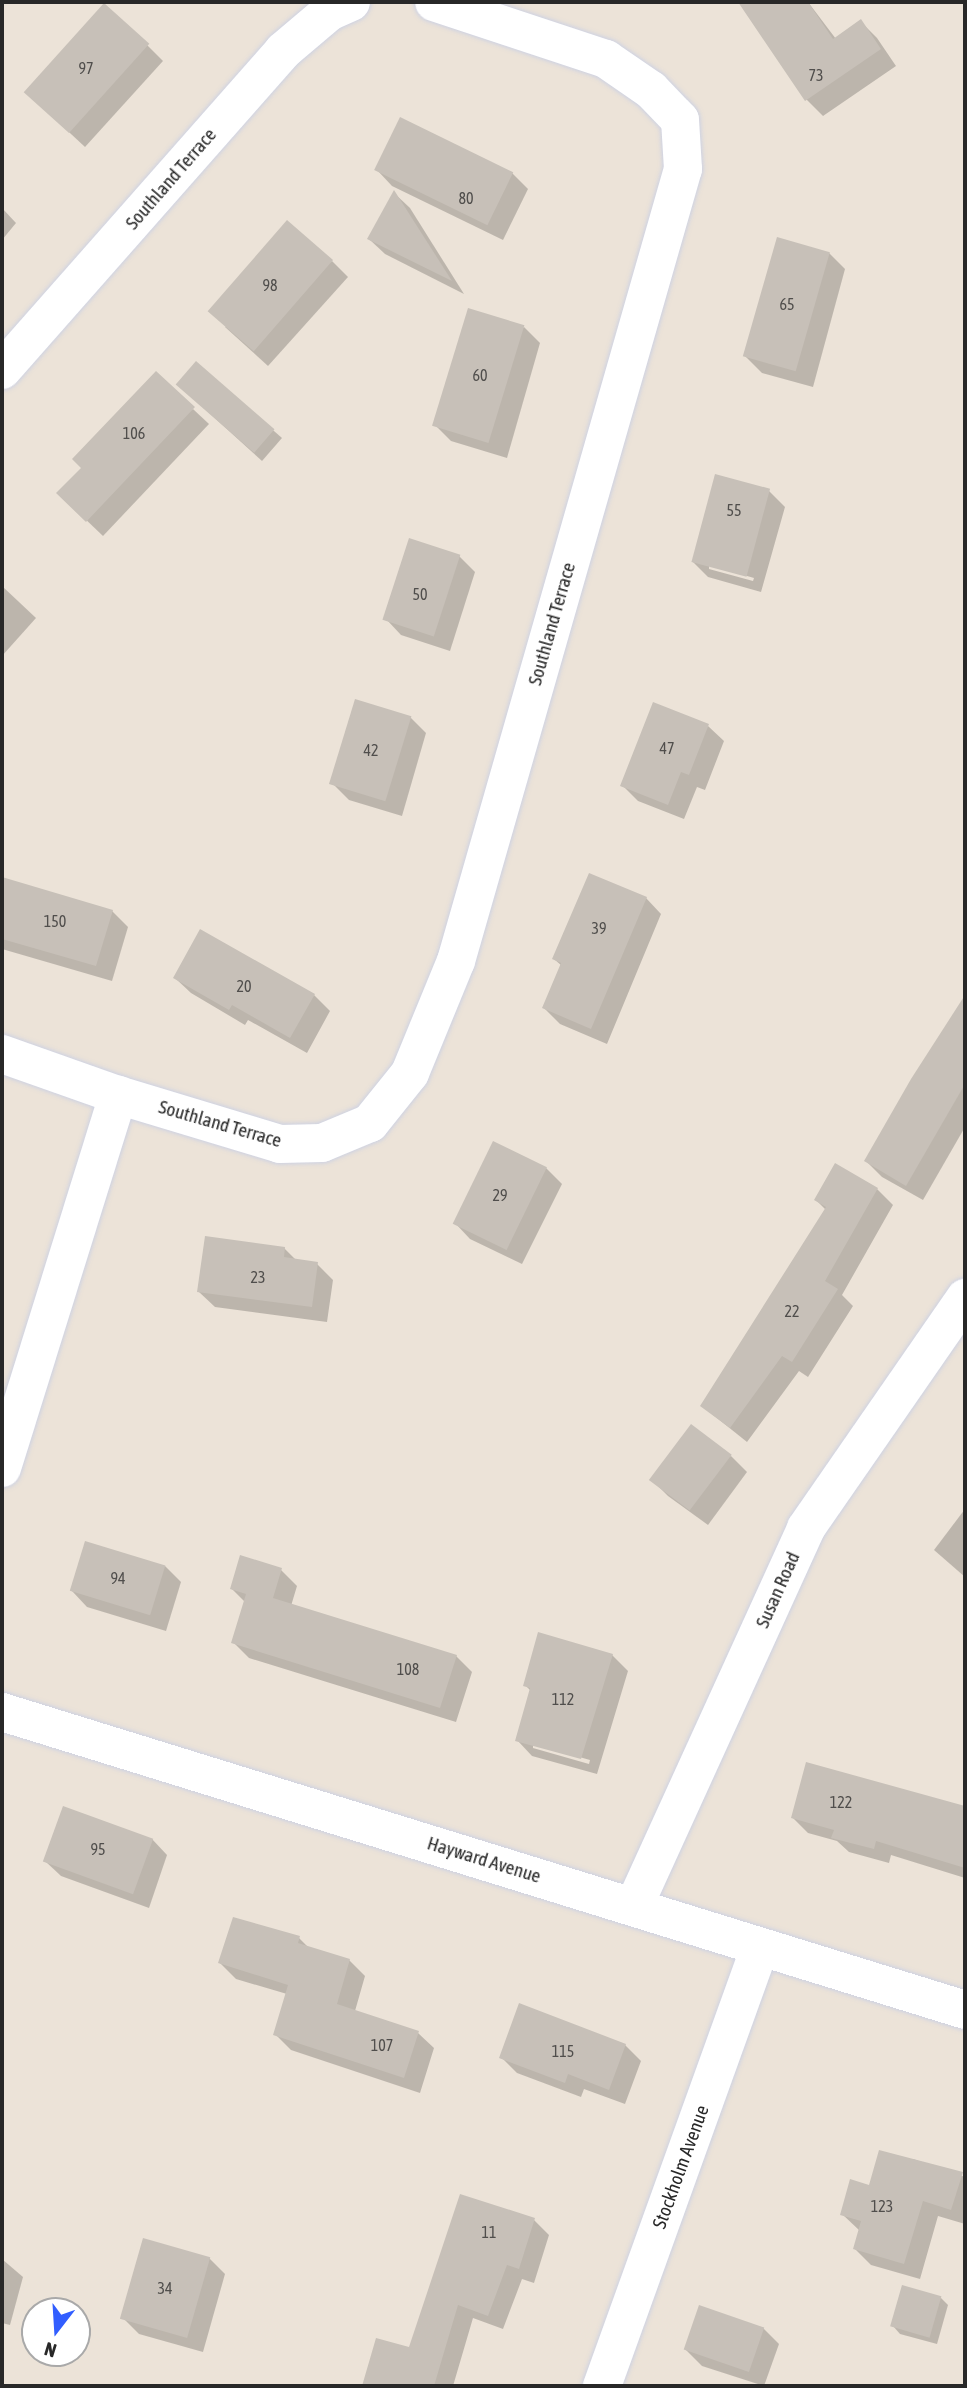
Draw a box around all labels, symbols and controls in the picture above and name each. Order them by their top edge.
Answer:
house number: 97 [78,58,94,78]
house number: 73 [808,65,824,85]
street label: Southland Terrace [121,124,221,234]
house number: 80 [458,188,474,208]
house number: 98 [262,275,278,295]
house number: 65 [779,294,795,314]
house number: 60 [472,365,488,385]
house number: 106 [123,423,145,443]
house number: 55 [726,500,742,520]
street label: Southland Terrace [524,560,580,688]
house number: 50 [412,584,428,604]
house number: 47 [659,738,675,758]
house number: 42 [363,740,379,760]
house number: 150 [44,911,66,931]
house number: 39 [591,918,607,938]
house number: 20 [236,976,252,996]
street label: Southland Terrace [156,1096,284,1152]
house number: 29 [492,1185,508,1205]
house number: 23 [250,1267,266,1287]
house number: 22 [784,1301,800,1321]
street label: Susan Road [751,1548,805,1632]
house number: 94 [110,1568,126,1588]
house number: 108 [397,1659,419,1679]
house number: 112 [552,1689,574,1709]
house number: 122 [830,1792,852,1812]
street label: Hayward Avenue [424,1832,544,1888]
house number: 95 [90,1839,106,1859]
house number: 107 [371,2035,393,2055]
house number: 115 [552,2041,574,2061]
street label: Stockholm Avenue [648,2102,714,2232]
house number: 123 [871,2196,893,2216]
house number: 11 [481,2222,497,2242]
house number: 34 [157,2278,173,2298]
north arrow [21,2297,91,2367]
text: N [42,2338,59,2362]

